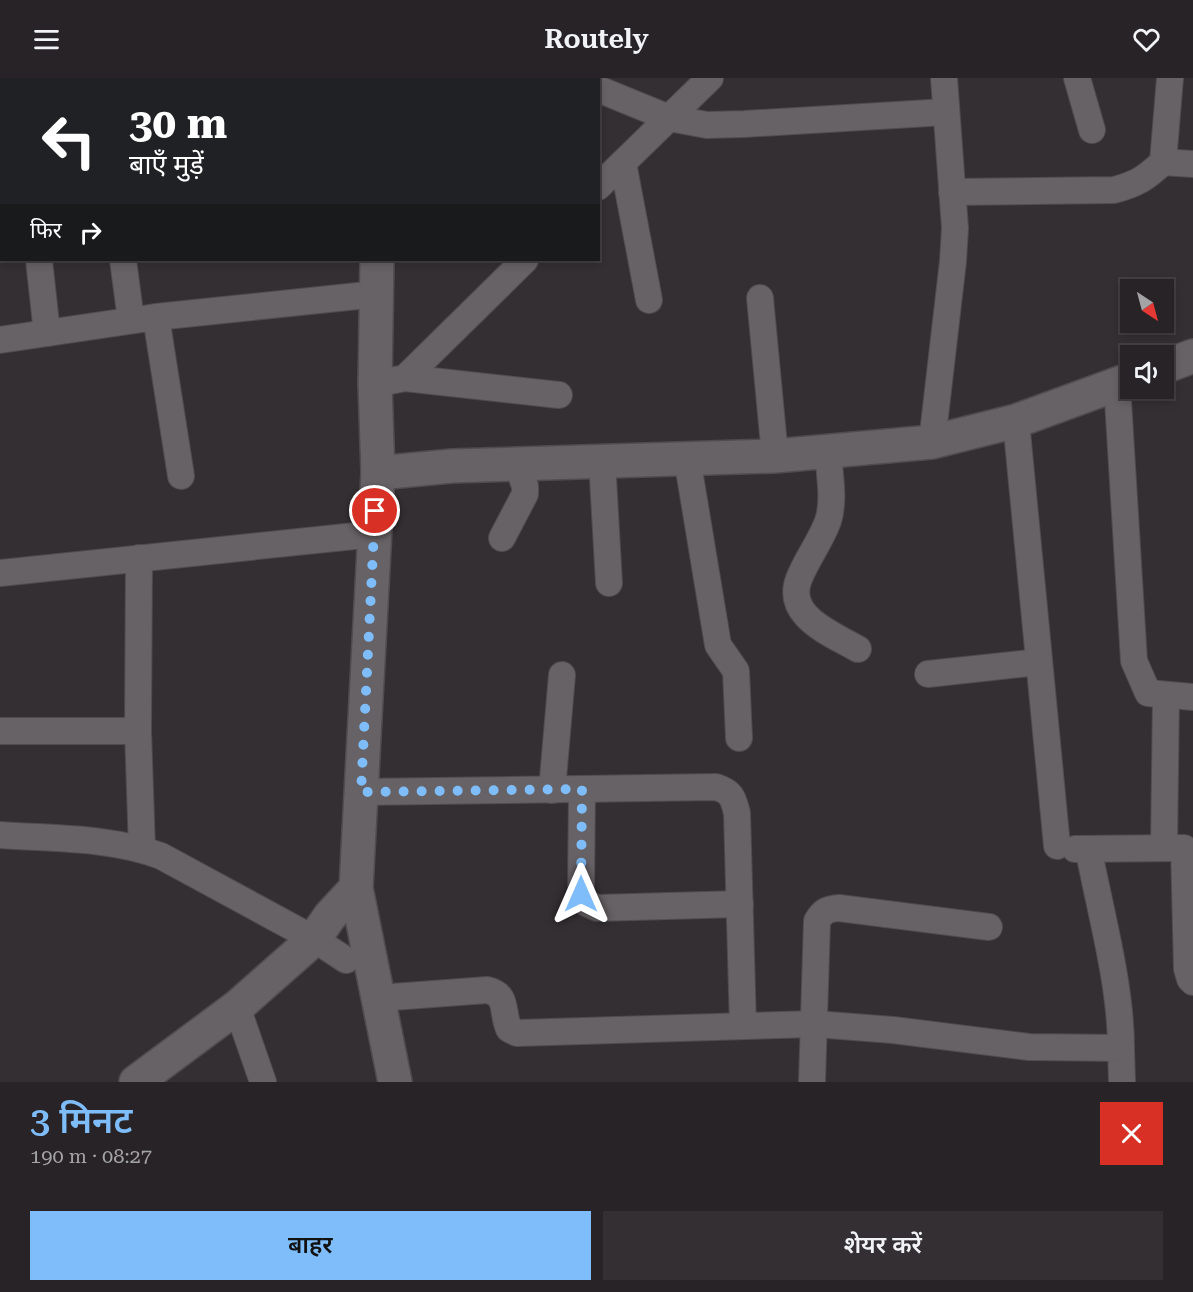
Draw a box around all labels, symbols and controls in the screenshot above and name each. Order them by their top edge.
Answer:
icon: menu [30,23,63,56]
text: Routely [544,23,649,55]
icon: heart [1130,23,1163,56]
text: 30 m [129,99,227,148]
icon: left [30,102,108,180]
text: बाएँ मुड़ें [129,149,204,181]
icon: right [74,216,107,249]
text: फिर [30,218,62,243]
north arrow [1120,279,1174,333]
map controls [1120,279,1174,399]
button: sound [1120,345,1174,399]
pin [349,485,400,536]
icon: arrive [358,494,391,527]
position arrow [549,862,613,926]
text: 3 मिनट [30,1100,132,1142]
button: close [1100,1102,1163,1165]
text: 190 m · 08:27 [30,1144,152,1168]
button: बाहर [30,1211,591,1280]
button: शेयर करें [603,1211,1163,1280]

